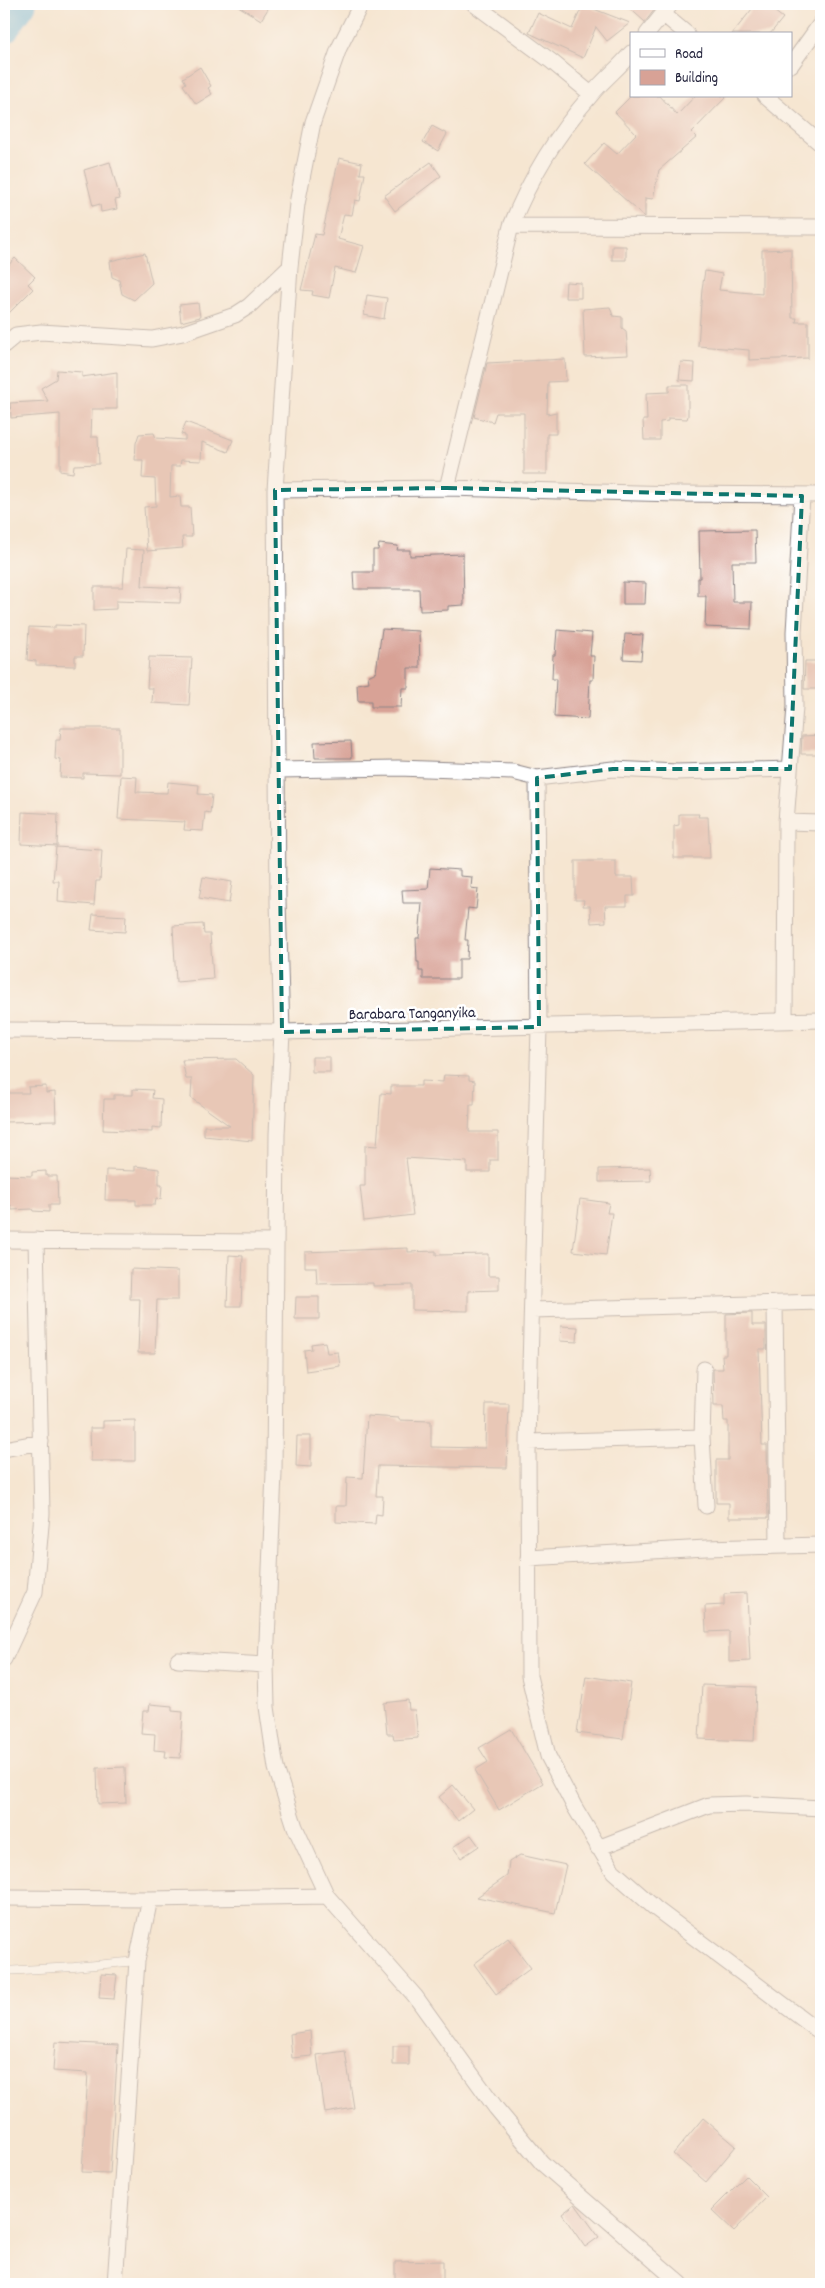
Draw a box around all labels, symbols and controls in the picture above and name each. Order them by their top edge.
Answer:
legend [630,32,792,98]
text: Road [675,44,703,66]
text: Building [675,68,718,90]
street label: Barabara Tanganyika [348,1002,476,1027]

